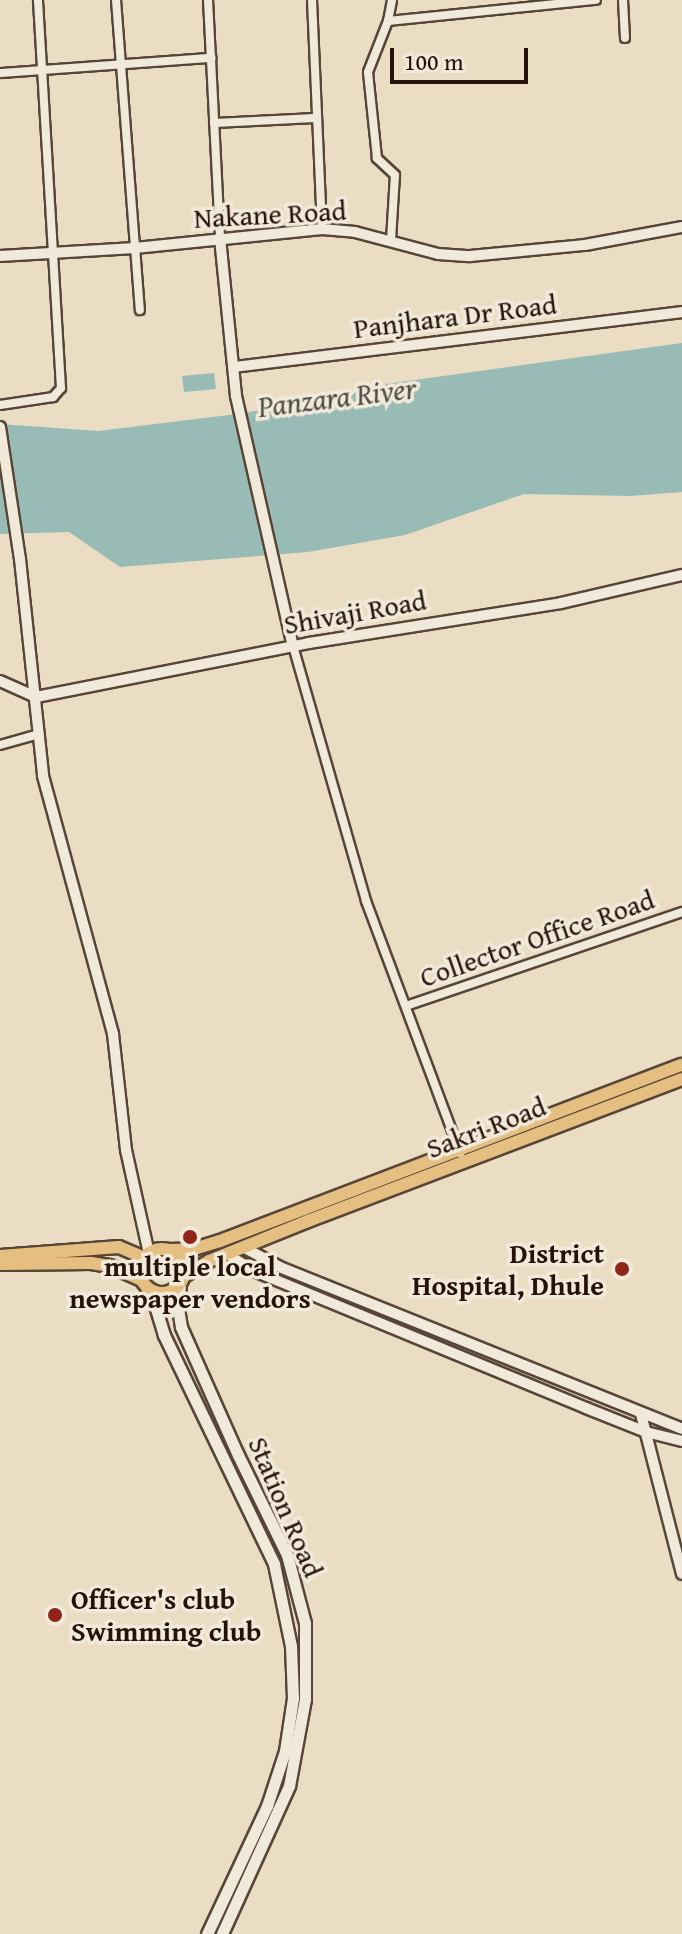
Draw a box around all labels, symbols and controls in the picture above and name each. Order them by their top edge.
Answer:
scale bar [394,32,532,82]
text: 100 m [404,44,464,79]
street label: Nakane Road [193,193,347,235]
street label: Panjhara Dr Road [351,287,559,345]
water label: Panzara River [256,369,418,425]
street label: Shivaji Road [281,583,429,641]
street label: Collector Office Road [415,882,659,994]
street label: Sakri Road [422,1089,550,1165]
marker: multiple local newspaper vendors [181,1228,199,1246]
place label: District Hospital, Dhule [412,1236,604,1302]
place label: multiple local newspaper vendors [69,1249,311,1315]
marker: District Hospital, Dhule [611,1258,633,1280]
street label: Station Road [241,1432,331,1582]
place label: Officer's club Swimming club [71,1582,261,1648]
marker: Officer's club Swimming club [46,1606,64,1624]

